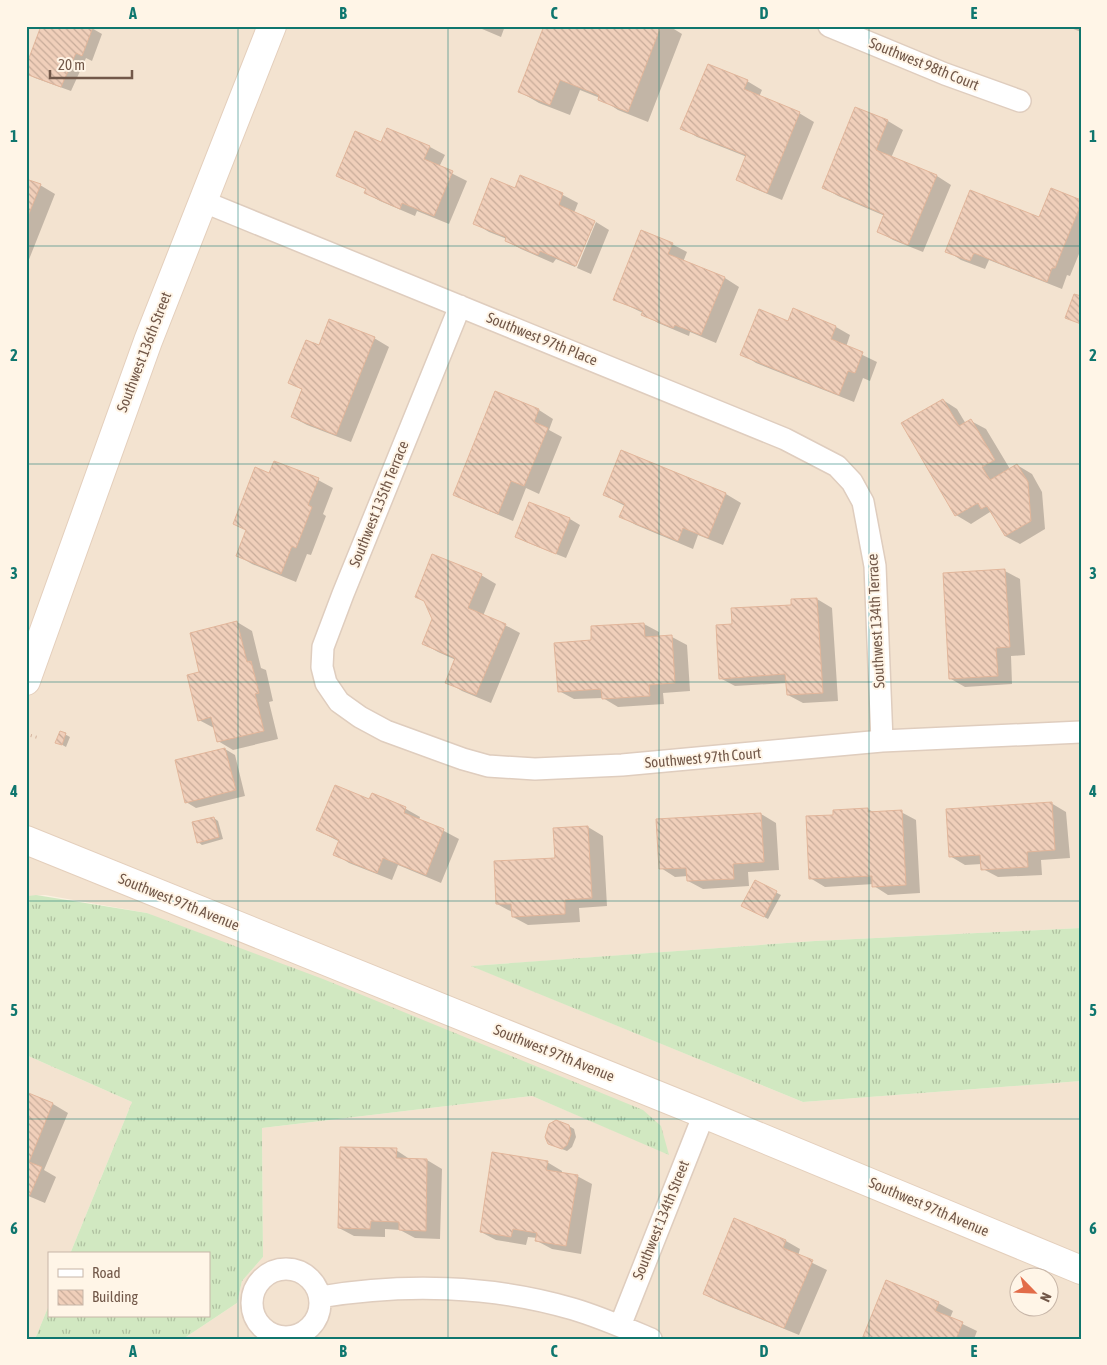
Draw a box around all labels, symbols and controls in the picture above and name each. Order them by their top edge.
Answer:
text: A [128,4,137,22]
text: B [339,4,347,22]
text: C [550,4,558,22]
text: D [760,4,769,22]
text: E [971,4,978,22]
street label: Southwest 98th Court [867,34,982,93]
scale bar [50,48,132,80]
text: 20 m [58,56,85,73]
text: 1 [10,127,18,145]
text: 1 [1089,127,1097,145]
street label: Southwest 136th Street [113,289,174,414]
street label: Southwest 97th Place [484,309,600,369]
text: 2 [10,346,18,364]
text: 2 [1089,346,1097,364]
street label: Southwest 135th Terrace [345,438,412,569]
street label: Southwest 134th Terrace [863,553,888,689]
text: 3 [10,564,18,582]
text: 3 [1089,564,1097,582]
street label: Southwest 97th Court [644,744,762,771]
text: 4 [9,782,18,800]
text: 4 [1088,782,1097,800]
street label: Southwest 97th Avenue [116,870,242,934]
text: 5 [10,1001,18,1019]
text: 5 [1089,1001,1097,1019]
street label: Southwest 97th Avenue [491,1021,617,1085]
street label: Southwest 134th Street [629,1158,692,1282]
street label: Southwest 97th Avenue [867,1174,992,1240]
text: 6 [10,1219,18,1237]
text: 6 [1089,1219,1097,1237]
legend [48,1252,210,1318]
text: Road [92,1264,121,1281]
north arrow [1010,1268,1060,1318]
text: Building [92,1288,138,1305]
text: N [1037,1290,1055,1304]
text: A [128,1342,137,1360]
text: B [339,1342,347,1360]
text: C [550,1342,558,1360]
text: D [760,1342,769,1360]
text: E [971,1342,978,1360]

